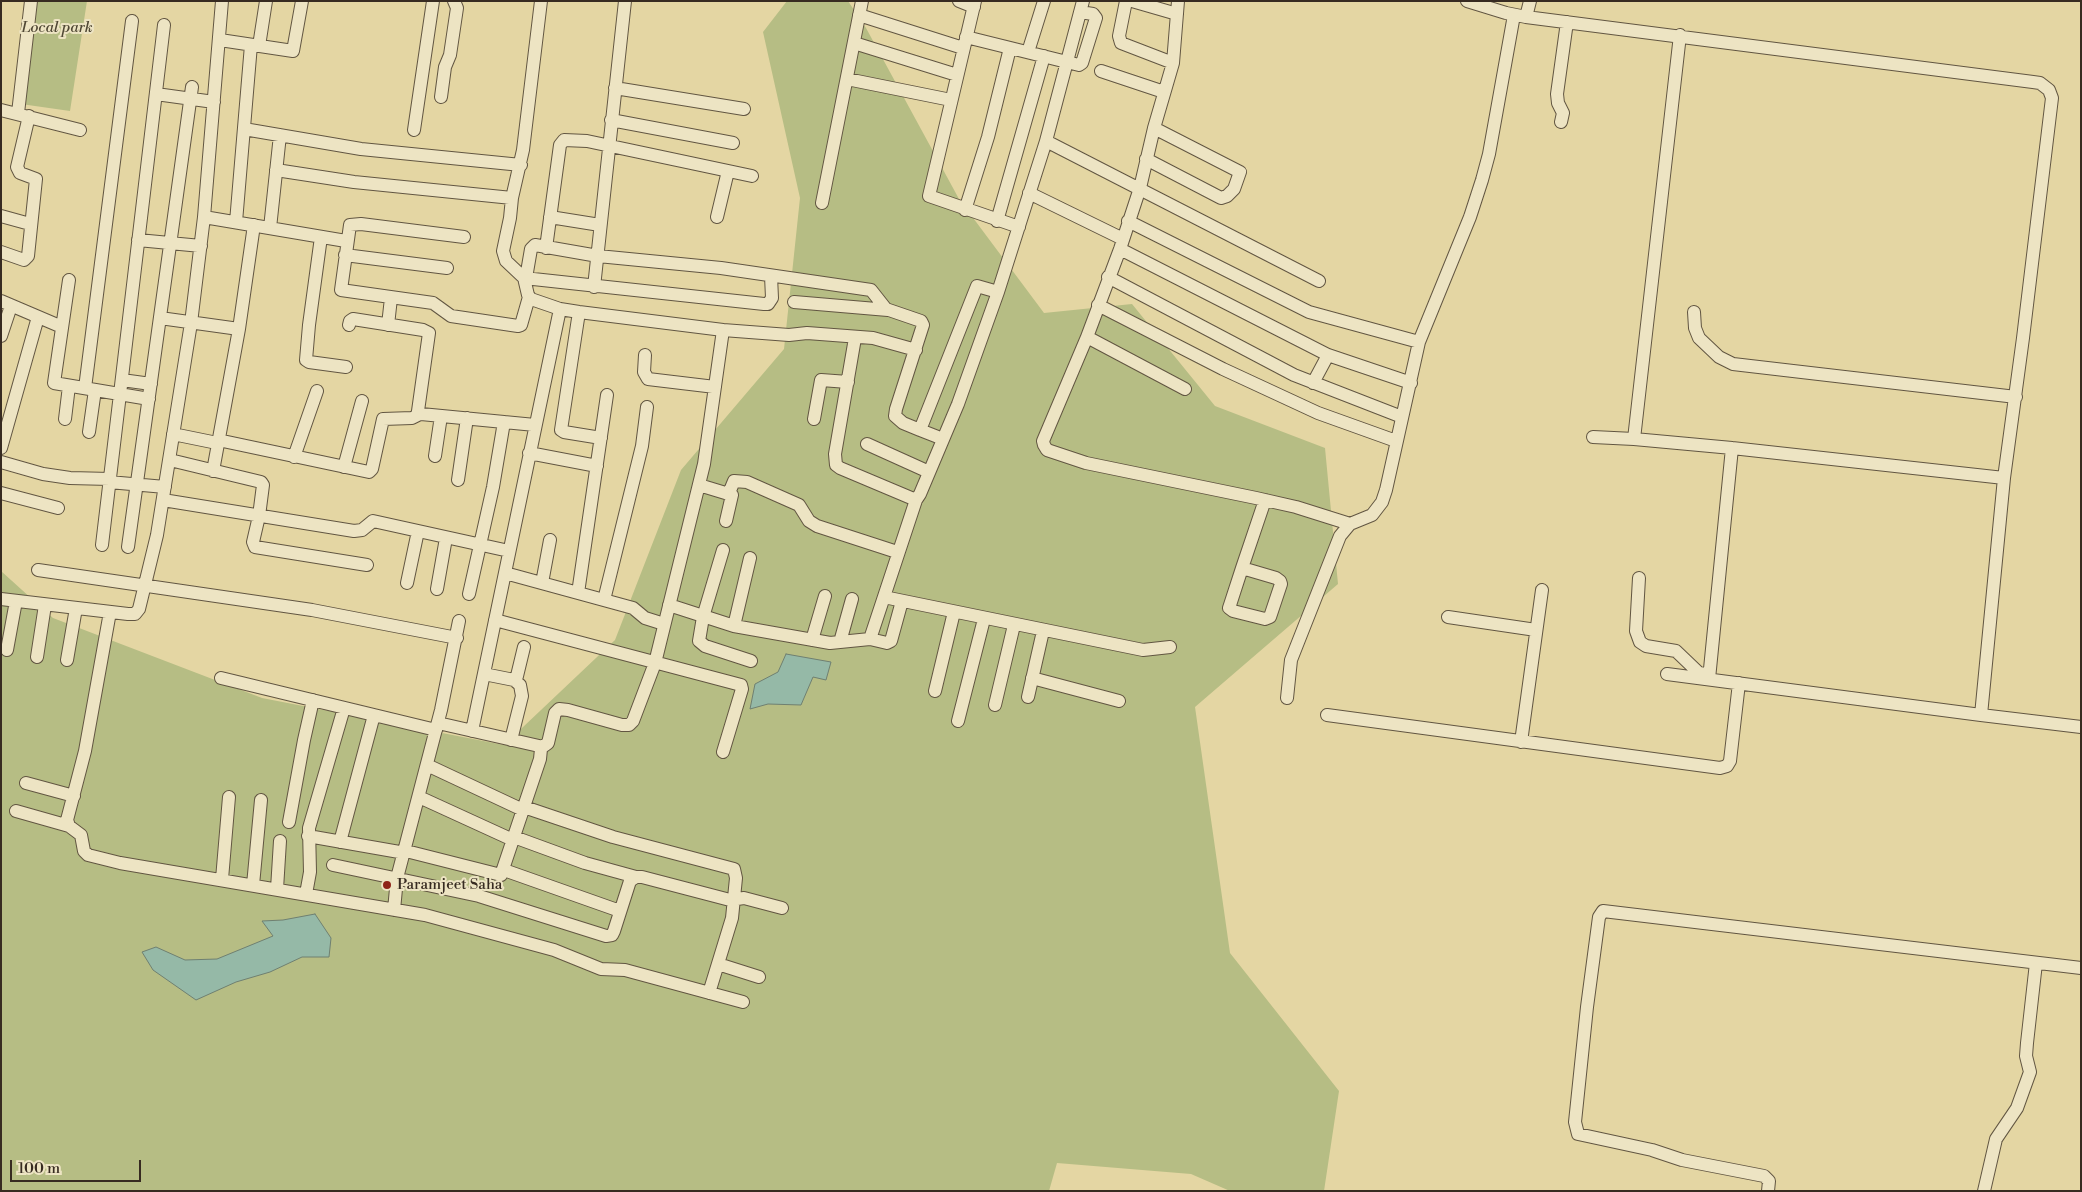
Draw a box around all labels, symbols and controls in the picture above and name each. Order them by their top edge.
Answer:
park label: Local park [22,19,92,37]
place label: Paramjeet Saha [397,876,502,894]
marker: Paramjeet Saha [381,879,393,891]
scale bar [12,1150,144,1182]
text: 100 m [18,1159,60,1178]

